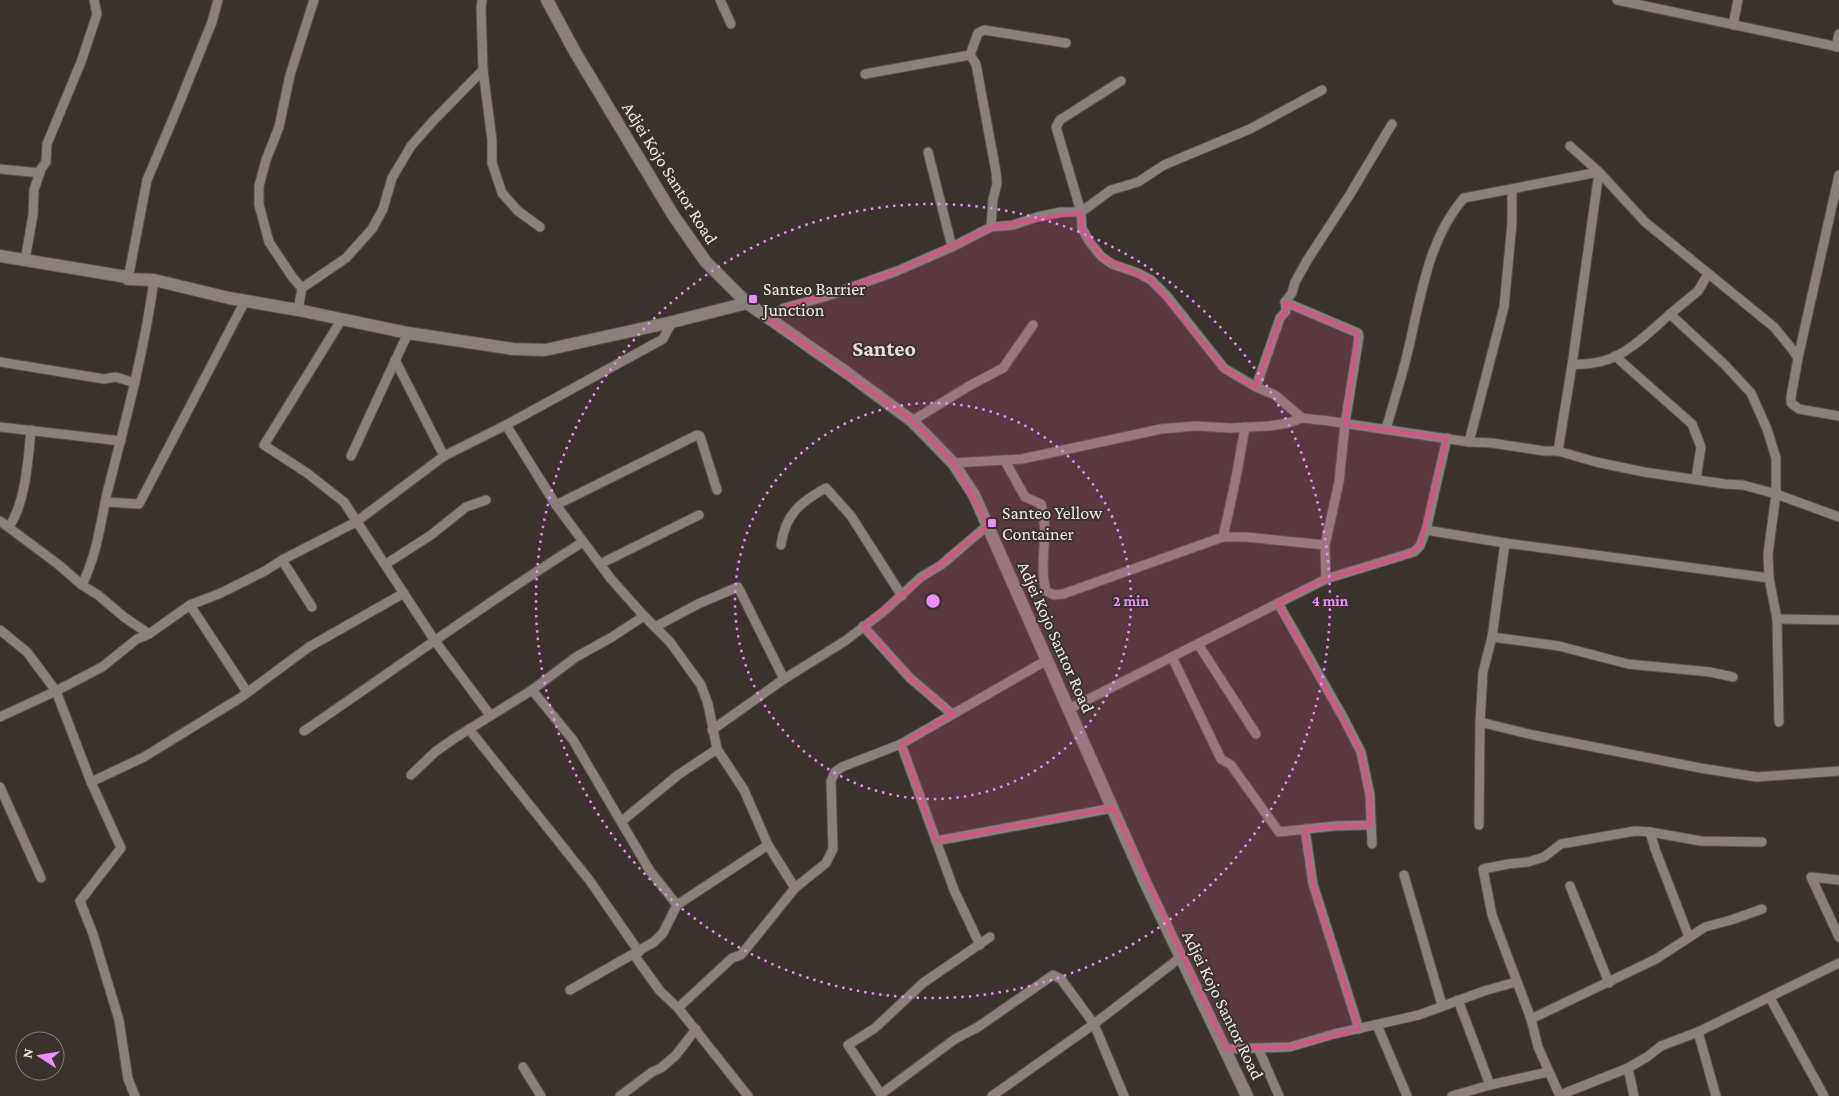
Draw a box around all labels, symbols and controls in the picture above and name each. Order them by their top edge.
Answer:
street label: Adjei Kojo Santor Road [617,98,722,249]
place label: Santeo Barrier Junction [761,279,866,320]
marker: Santeo Barrier Junction [747,293,759,305]
district label: Santeo [852,336,916,361]
place label: Santeo Yellow Container [1002,503,1103,544]
marker: Santeo Yellow Container [986,517,998,529]
street label: Adjei Kojo Santor Road [1013,558,1099,717]
centre of rings [924,592,942,610]
text: 2 min [1113,593,1149,609]
text: 4 min [1312,593,1349,609]
street label: Adjei Kojo Santor Road [1177,927,1268,1084]
north arrow [15,1031,65,1081]
text: N [18,1047,36,1060]

